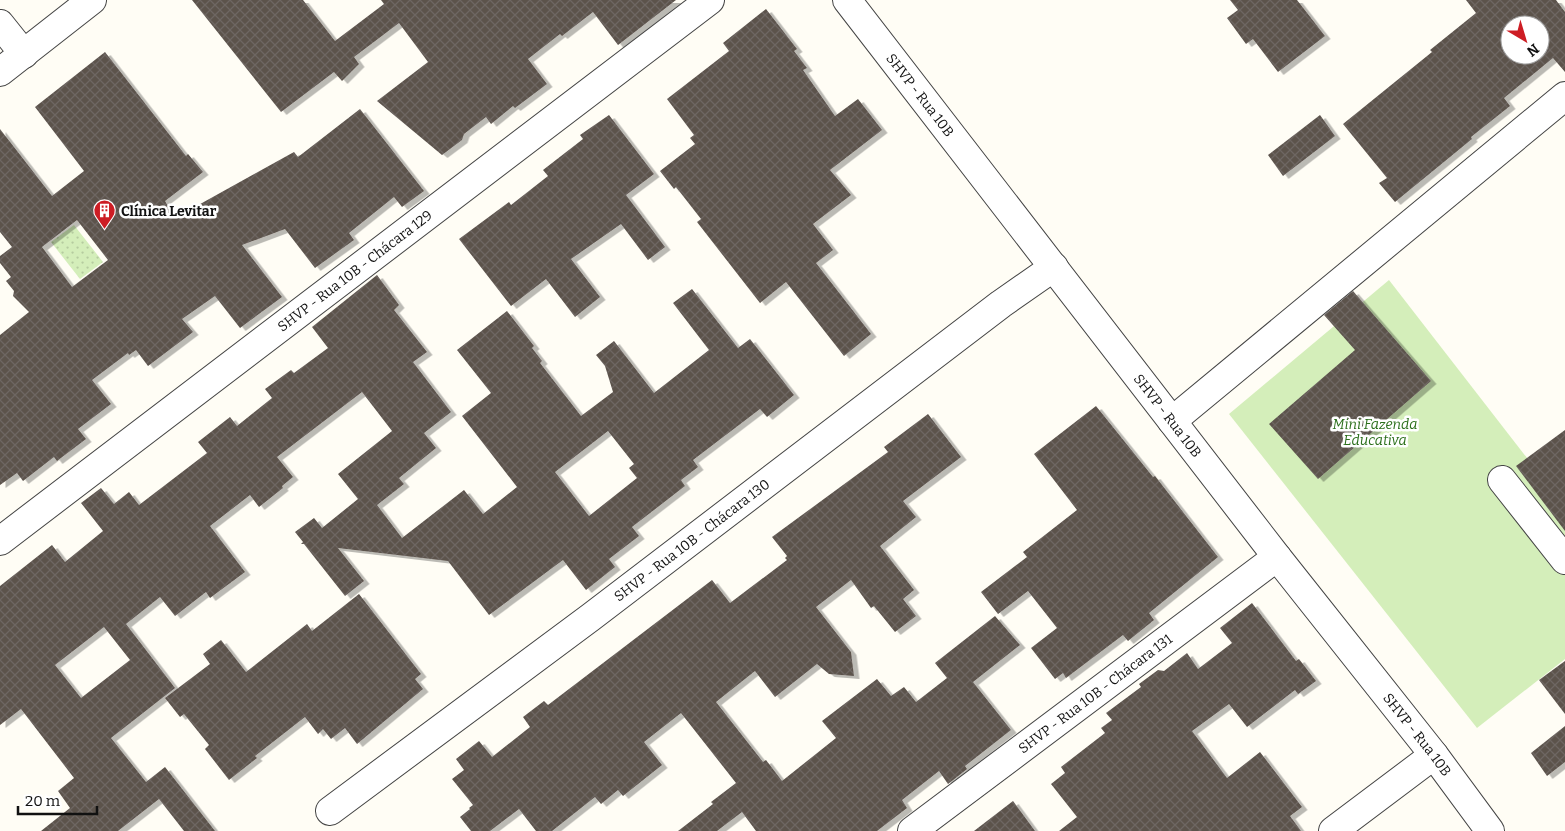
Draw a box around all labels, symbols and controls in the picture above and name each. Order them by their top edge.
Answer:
north arrow [1500,15,1550,65]
text: N [1523,40,1542,60]
street label: SHVP - Rua 10B [883,50,958,140]
building icon: Clínica Levitar [93,199,117,230]
place label: Clínica Levitar [121,203,217,220]
street label: SHVP - Rua 10B - Chácara 129 [274,206,436,335]
street label: SHVP - Rua 10B [1130,371,1205,461]
park label: Mini Fazenda Educativa [1333,416,1417,449]
street label: SHVP - Rua 10B - Chácara 130 [611,475,773,605]
street label: SHVP - Rua 10B - Chácara 131 [1015,630,1176,757]
street label: SHVP - Rua 10B [1380,690,1455,779]
scale bar [18,784,96,816]
text: 20 m [25,792,61,810]

